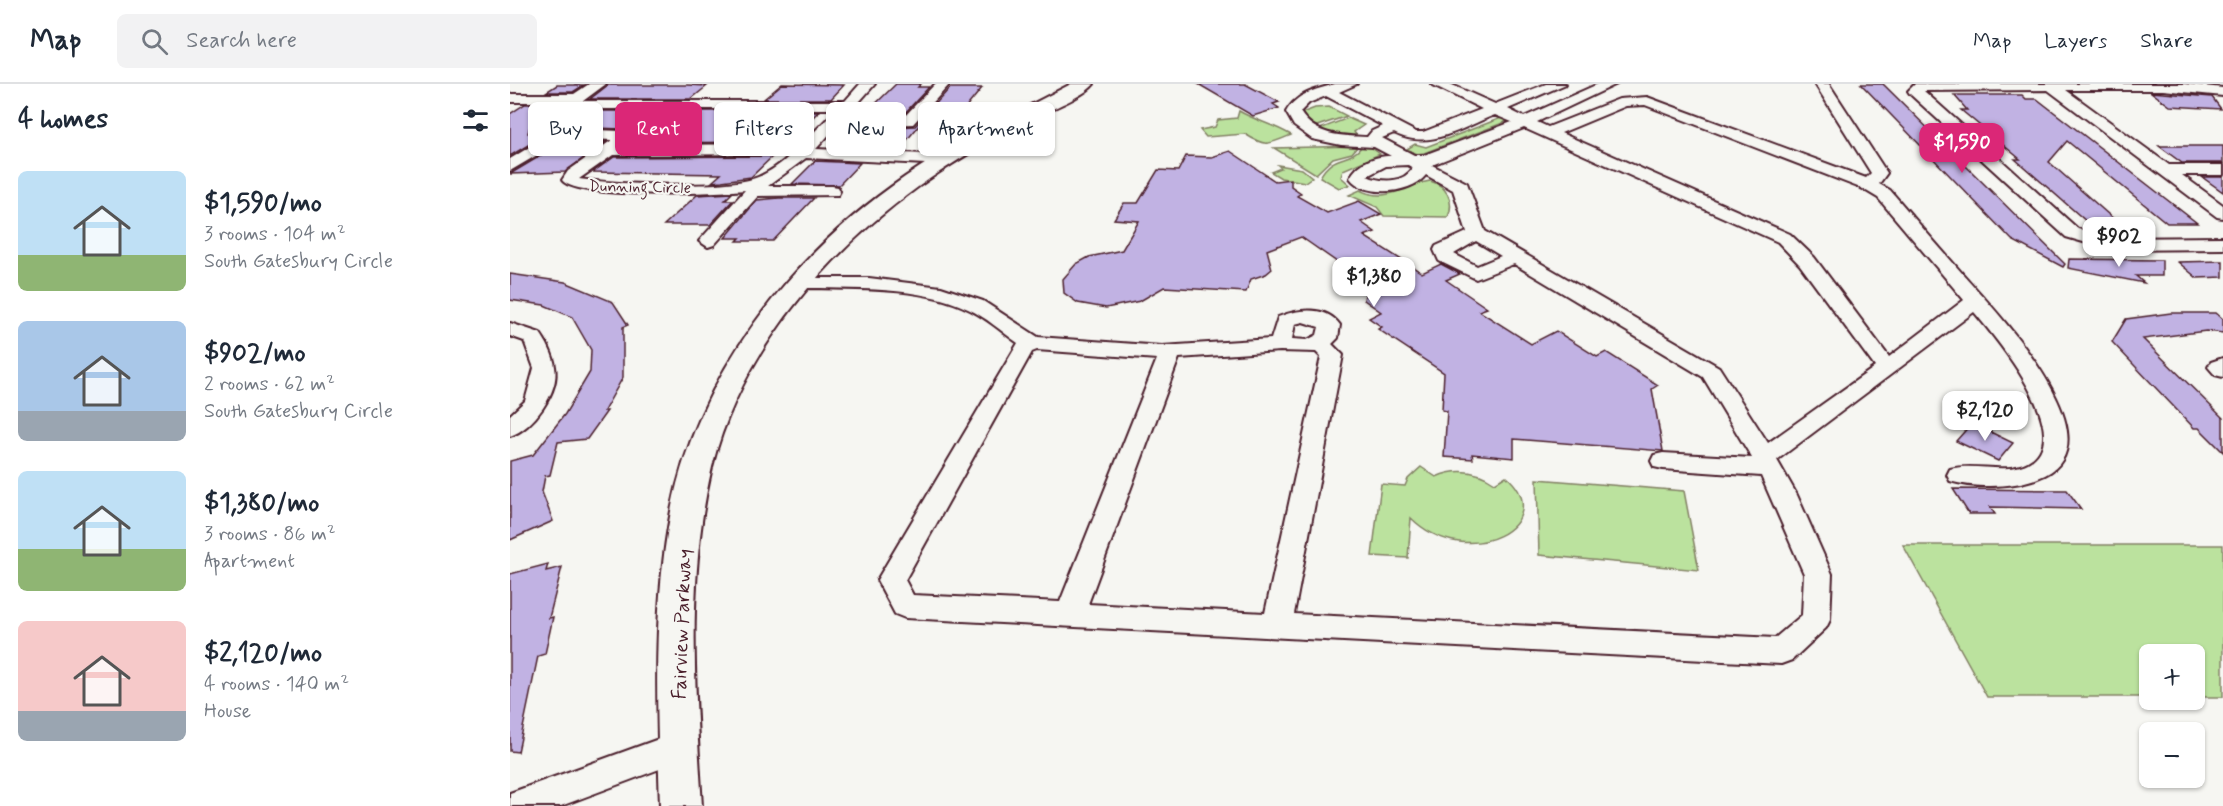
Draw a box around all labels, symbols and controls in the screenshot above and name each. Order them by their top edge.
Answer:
search box [117,14,537,68]
text: Map [30,23,81,60]
icon: search [138,25,171,58]
text: Search here [186,27,297,55]
text: Map [1973,27,2011,55]
text: Layers [2044,27,2107,55]
text: Share [2140,27,2193,55]
chip: Buy [528,102,603,156]
chip: Rent [615,102,702,156]
chip: Filters [714,102,814,156]
chip: New [826,102,906,156]
chip: Apartment [918,102,1055,156]
text: 4 homes [18,103,108,137]
icon: filters [459,104,492,137]
pin: $1,590 [1913,123,2011,174]
text: $1,590 [1933,129,1991,156]
street label: Dunning Circle [589,176,691,200]
text: $1,590/mo [204,187,322,221]
icon: home [66,195,138,267]
pin: $902 [2083,217,2155,268]
text: 3 rooms · 104 m² [204,221,346,248]
text: $902 [2097,223,2141,250]
text: South Gatesbury Circle [204,248,393,275]
pin: $1,380 [1325,257,1423,308]
text: $1,380 [1346,263,1402,290]
text: $902/mo [204,337,306,371]
icon: home [66,345,138,417]
text: 2 rooms · 62 m² [204,371,335,398]
pin: $2,120 [1936,391,2034,442]
text: $2,120 [1956,397,2014,424]
text: South Gatesbury Circle [204,398,393,425]
text: $1,380/mo [204,487,319,521]
icon: home [66,495,138,567]
text: 3 rooms · 86 m² [204,521,336,548]
text: Apartment [204,548,295,575]
street label: Fairview Parkway [666,548,699,700]
text: $2,120/mo [204,637,322,671]
map controls [2139,644,2205,788]
button: + [2139,644,2205,710]
icon: home [66,645,138,717]
text: 4 rooms · 140 m² [204,671,349,698]
text: House [204,698,251,725]
button: − [2139,722,2205,788]

